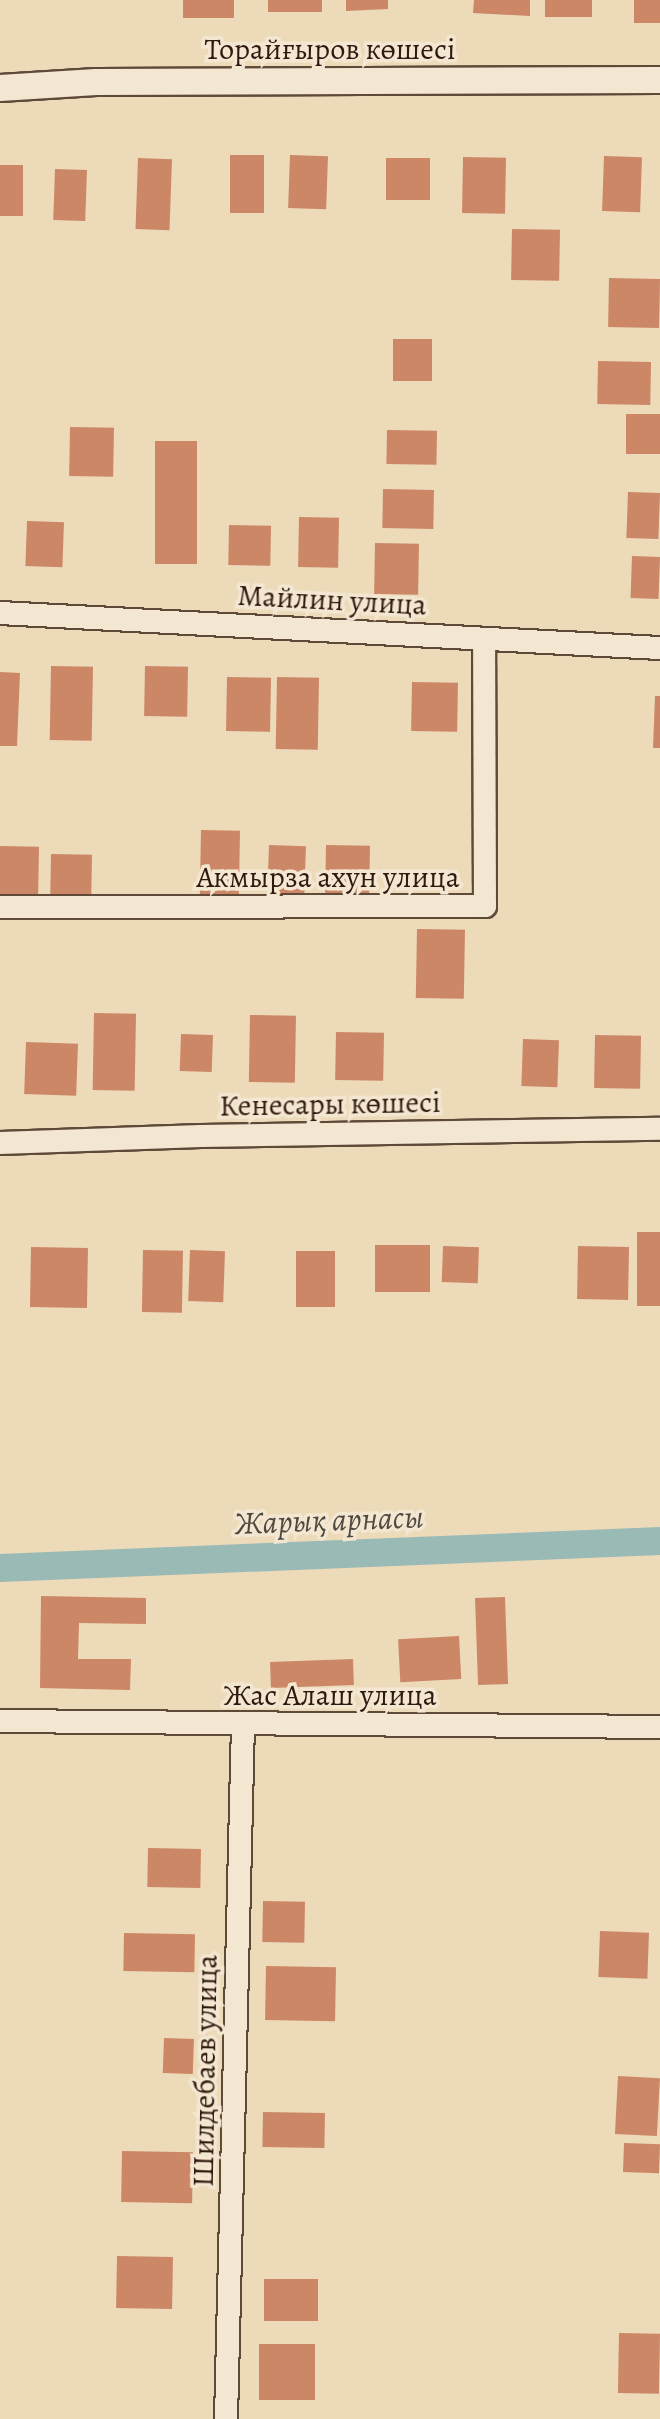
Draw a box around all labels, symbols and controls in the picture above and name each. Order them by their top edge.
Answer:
street label: Торайғыров көшесі [205,31,455,67]
street label: Майлин улица [237,577,427,623]
street label: Акмырза ахун улица [196,859,460,895]
street label: Кенесары көшесі [219,1084,441,1124]
water label: Жарық арнасы [234,1498,424,1542]
street label: Жас Алаш улица [223,1677,437,1713]
street label: Шилдебаев улица [185,1954,225,2188]

